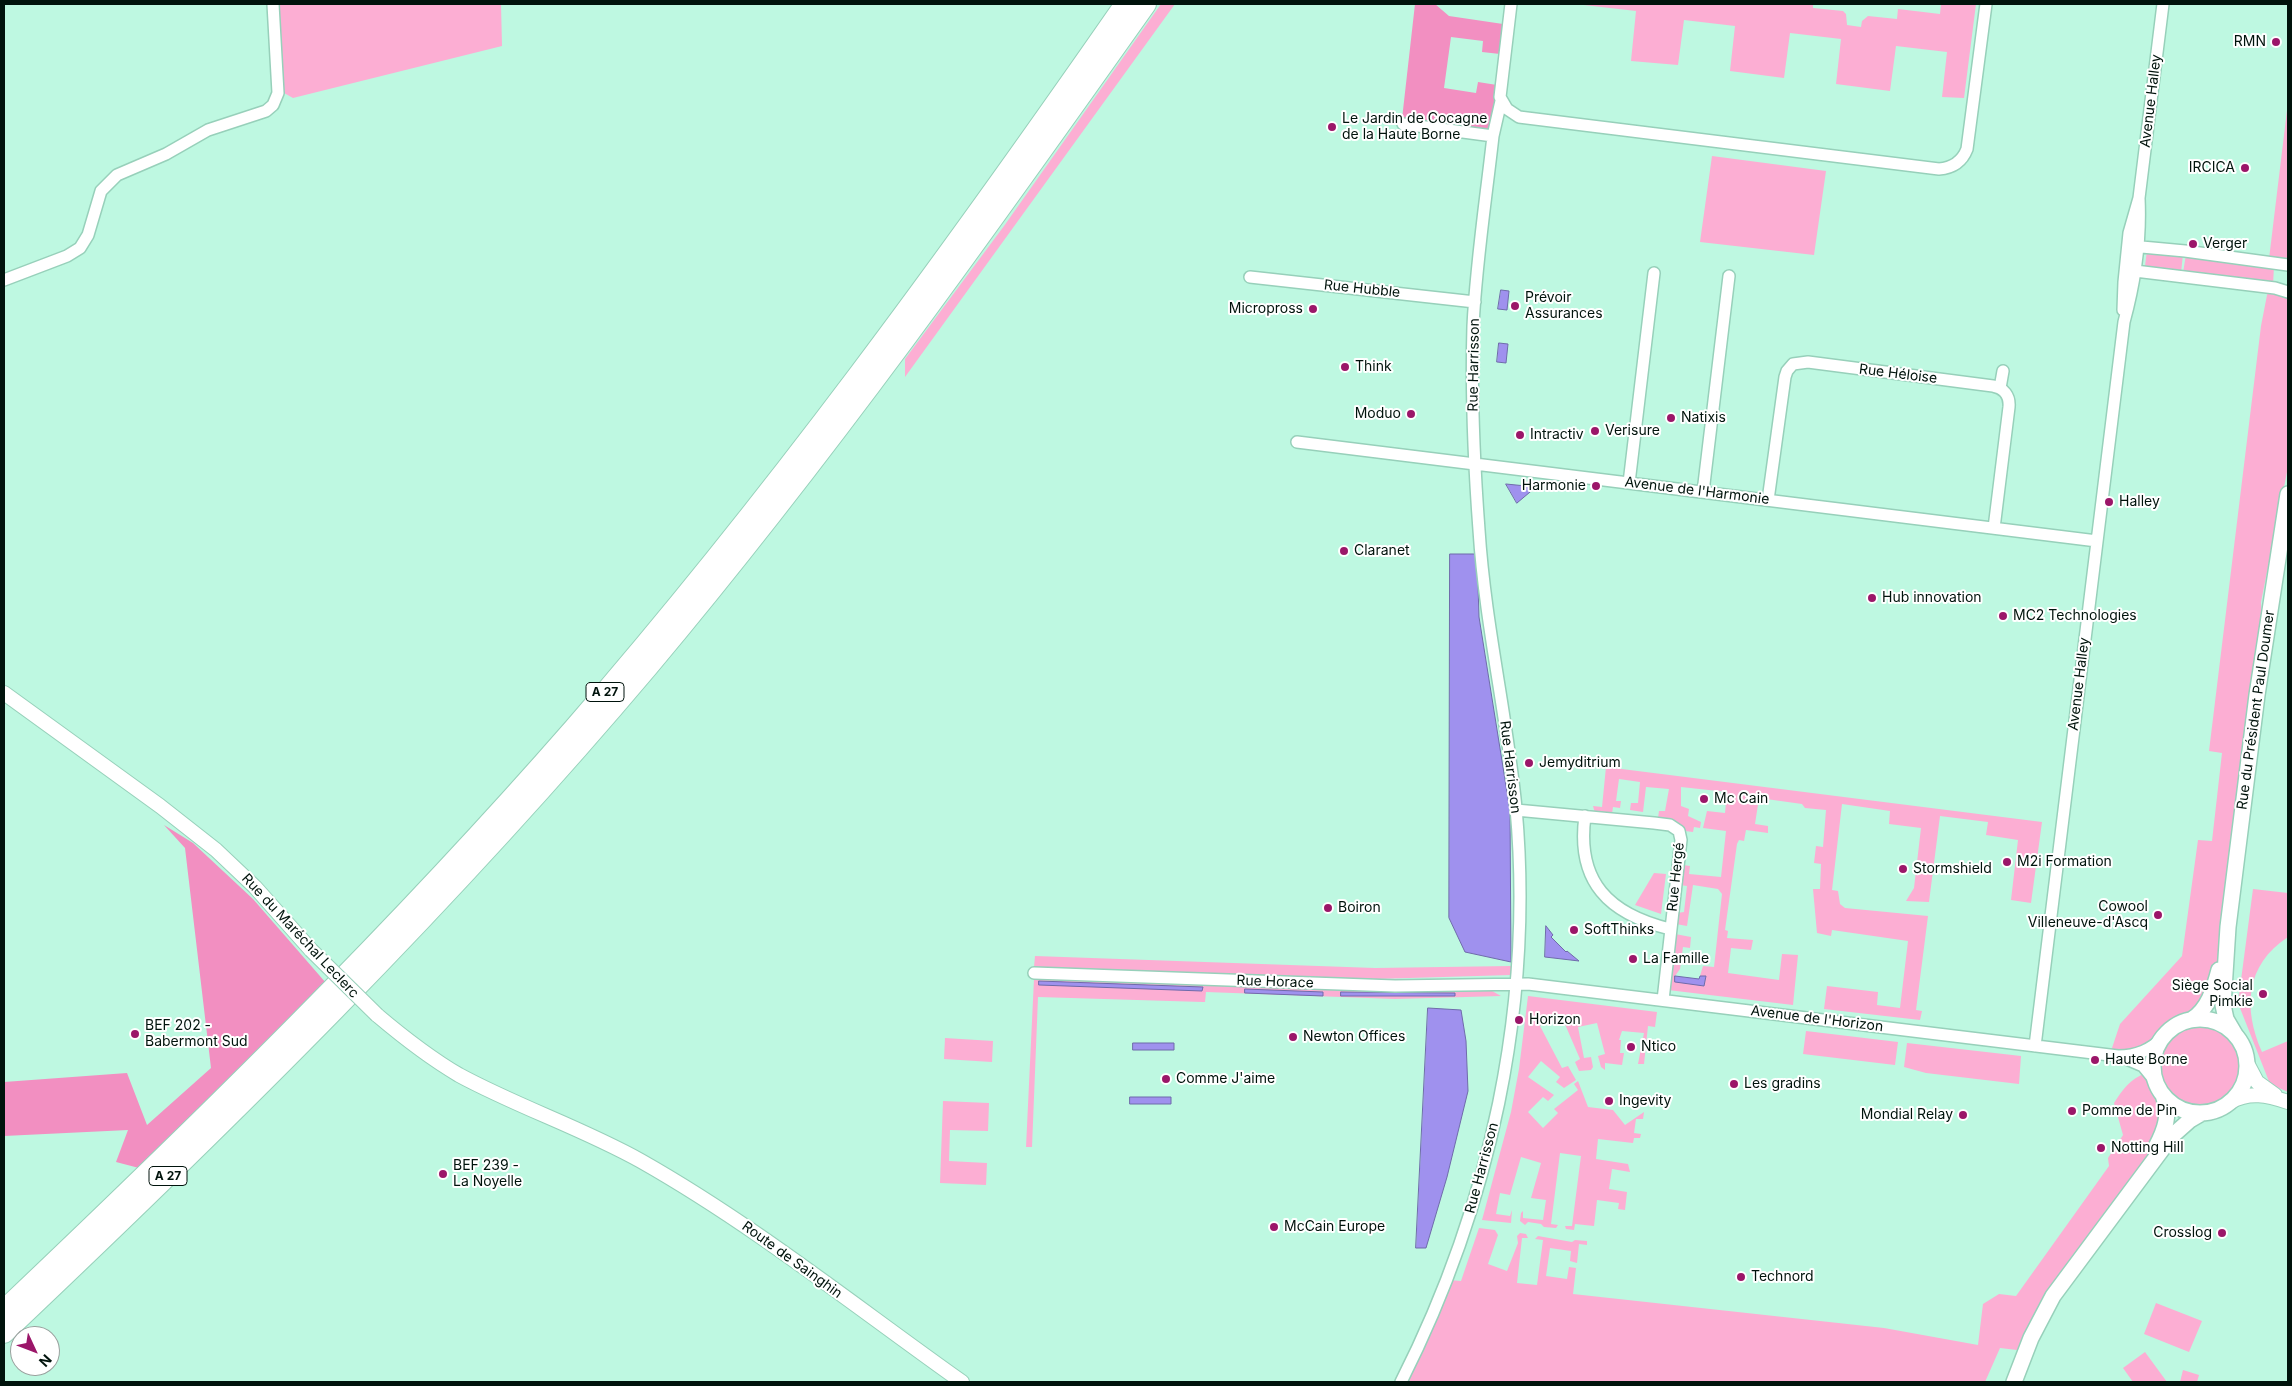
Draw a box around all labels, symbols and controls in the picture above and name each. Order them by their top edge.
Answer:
place label: RMN [2234,34,2266,50]
marker: RMN [2270,36,2282,48]
street label: Avenue Halley [2137,53,2165,149]
place label: Le Jardin de Cocagne de la Haute Borne [1342,111,1487,144]
marker: Le Jardin de Cocagne de la Haute Borne [1326,121,1338,133]
place label: IRCICA [2189,160,2235,176]
marker: IRCICA [2239,162,2251,174]
place label: Verger [2203,236,2247,252]
marker: Verger [2187,238,2199,250]
street label: Rue Hubble [1323,277,1401,301]
place label: Prévoir Assurances [1525,290,1603,322]
marker: Prévoir Assurances [1509,300,1521,312]
place label: Micropross [1229,301,1303,317]
marker: Micropross [1307,303,1319,315]
street label: Rue Harrisson [1465,318,1483,412]
place label: Think [1355,359,1392,375]
marker: Think [1339,361,1351,373]
street label: Rue Héloise [1858,361,1938,387]
place label: Moduo [1355,406,1401,422]
marker: Moduo [1405,408,1417,420]
place label: Natixis [1681,410,1726,426]
marker: Natixis [1665,412,1677,424]
place label: Verisure [1605,423,1660,439]
marker: Verisure [1589,425,1601,437]
place label: Intractiv [1530,427,1584,443]
marker: Intractiv [1514,429,1526,441]
street label: Avenue de l'Harmonie [1624,474,1770,508]
place label: Harmonie [1522,478,1586,494]
marker: Harmonie [1590,480,1602,492]
place label: Halley [2119,494,2160,510]
marker: Halley [2103,496,2115,508]
place label: Claranet [1354,543,1410,559]
marker: Claranet [1338,545,1350,557]
place label: Hub innovation [1882,590,1982,606]
marker: Hub innovation [1866,592,1878,604]
place label: MC2 Technologies [2013,608,2137,624]
street label: Rue du Président Paul Doumer [2234,609,2278,811]
marker: MC2 Technologies [1997,610,2009,622]
street label: Avenue Halley [2065,636,2093,732]
road number: A 27 [586,682,624,702]
street label: Rue Harrisson [1496,720,1524,814]
place label: Jemyditrium [1539,755,1621,771]
marker: Jemyditrium [1523,757,1535,769]
place label: Mc Cain [1714,791,1768,807]
marker: Mc Cain [1698,793,1710,805]
street label: Rue Hergé [1664,841,1688,913]
place label: M2i Formation [2017,854,2112,870]
marker: M2i Formation [2001,856,2013,868]
place label: Stormshield [1913,861,1992,877]
marker: Stormshield [1897,863,1909,875]
street label: Rue du Maréchal Leclerc [238,870,362,1002]
place label: Cowool Villeneuve-d'Ascq [2028,899,2148,932]
place label: Boiron [1338,900,1381,916]
marker: Boiron [1322,902,1334,914]
marker: Cowool Villeneuve-d'Ascq [2152,909,2164,921]
place label: SoftThinks [1584,922,1654,938]
marker: SoftThinks [1568,924,1580,936]
place label: La Famille [1643,951,1709,967]
marker: La Famille [1627,953,1639,965]
street label: Rue Horace [1236,972,1314,992]
place label: Siège Social Pimkie [2172,978,2253,1010]
marker: Siège Social Pimkie [2257,988,2269,1000]
street label: Avenue de l'Horizon [1750,1003,1884,1035]
place label: Horizon [1529,1012,1581,1028]
marker: Horizon [1513,1014,1525,1026]
place label: BEF 202 - Babermont Sud [145,1018,248,1050]
marker: BEF 202 - Babermont Sud [129,1028,141,1040]
place label: Newton Offices [1303,1029,1405,1045]
marker: Newton Offices [1287,1031,1299,1043]
place label: Ntico [1641,1039,1676,1055]
marker: Ntico [1625,1041,1637,1053]
place label: Haute Borne [2105,1052,2188,1068]
marker: Haute Borne [2089,1054,2101,1066]
place label: Comme J'aime [1176,1071,1275,1087]
marker: Comme J'aime [1160,1073,1172,1085]
place label: Les gradins [1744,1076,1821,1092]
marker: Les gradins [1728,1078,1740,1090]
place label: Ingevity [1619,1093,1671,1109]
marker: Ingevity [1603,1095,1615,1107]
place label: Pomme de Pin [2082,1103,2177,1119]
marker: Pomme de Pin [2066,1105,2078,1117]
place label: Mondial Relay [1861,1107,1953,1123]
marker: Mondial Relay [1957,1109,1969,1121]
street label: Rue Harrisson [1462,1121,1502,1215]
place label: Notting Hill [2111,1140,2184,1156]
marker: Notting Hill [2095,1142,2107,1154]
place label: BEF 239 - La Noyelle [453,1158,522,1190]
road number: A 27 [149,1166,187,1186]
marker: BEF 239 - La Noyelle [437,1168,449,1180]
street label: Route de Sainghin [739,1218,845,1302]
place label: McCain Europe [1284,1219,1385,1235]
marker: McCain Europe [1268,1221,1280,1233]
place label: Crosslog [2153,1225,2212,1241]
marker: Crosslog [2216,1227,2228,1239]
place label: Technord [1751,1269,1814,1285]
marker: Technord [1735,1271,1747,1283]
north arrow [10,1326,60,1376]
text: N [36,1351,55,1371]

